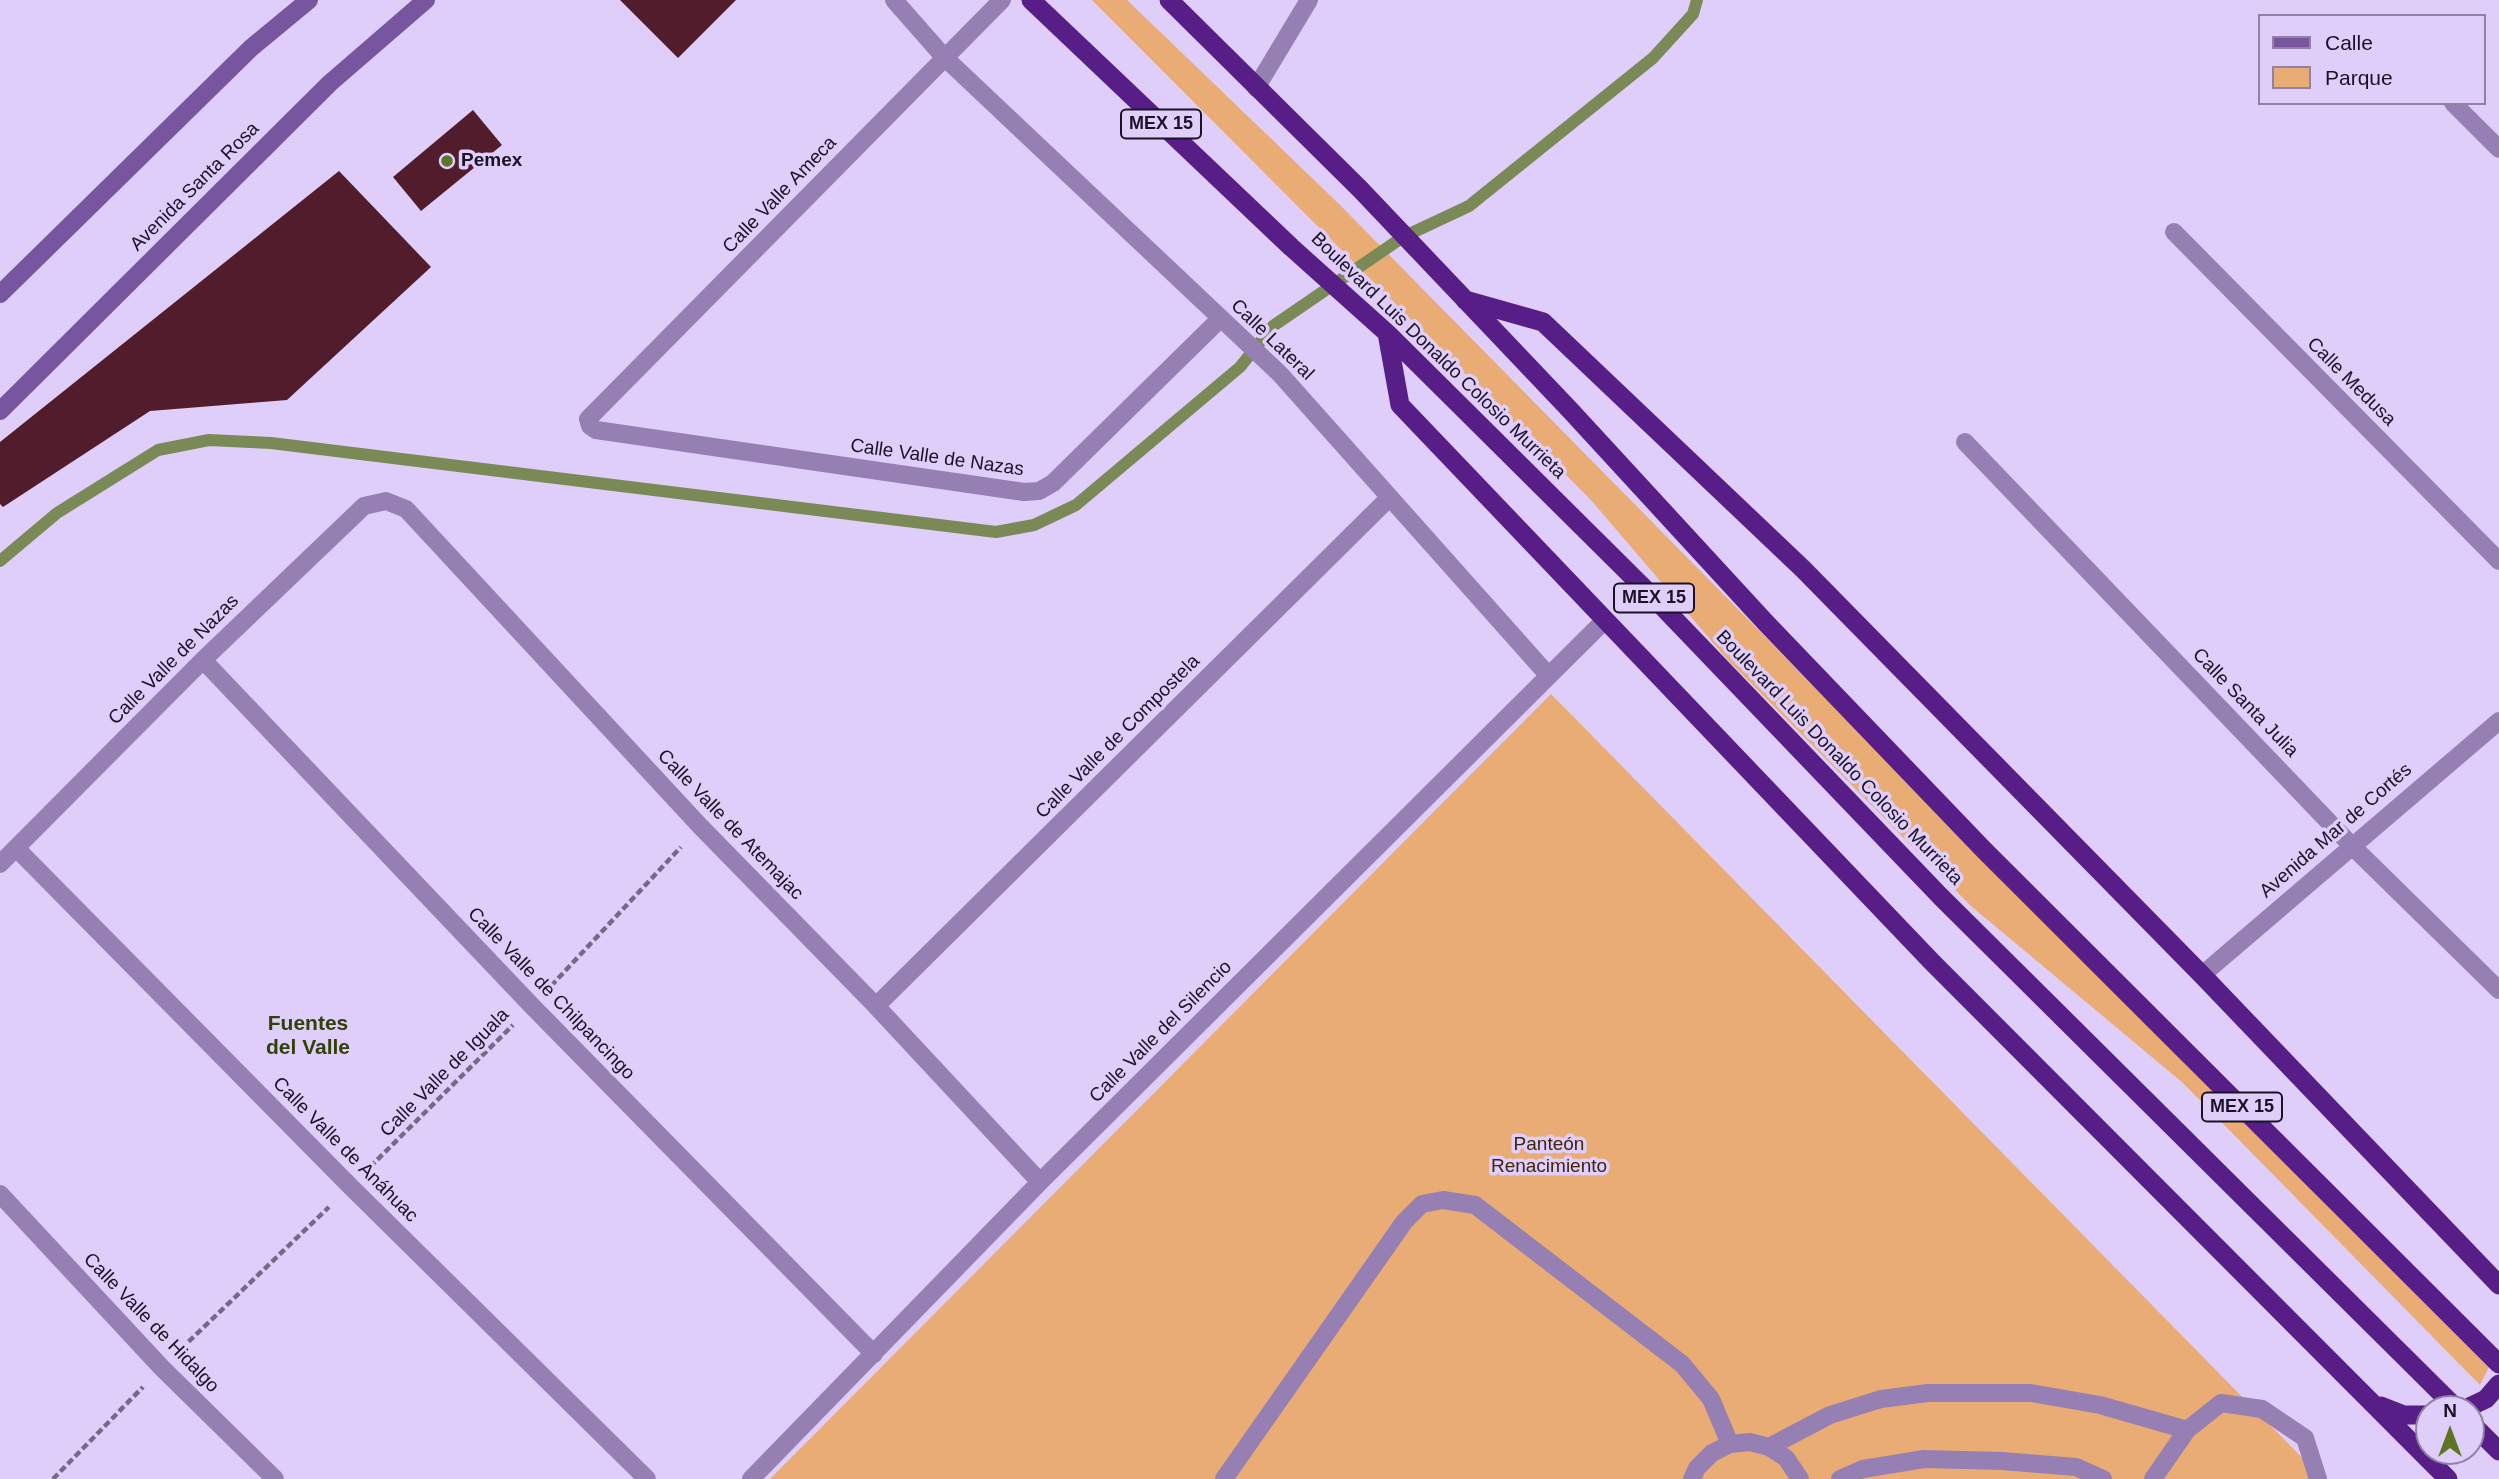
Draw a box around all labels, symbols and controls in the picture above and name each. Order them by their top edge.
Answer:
legend [2258,14,2485,105]
text: Calle [2325,31,2373,54]
text: Parque [2325,66,2393,89]
road number: MEX 15 [1121,110,1201,139]
street label: Avenida Santa Rosa [126,118,264,256]
street label: Calle Valle Ameca [718,132,842,258]
place label: Pemex [461,150,522,172]
marker: Pemex [439,153,455,169]
street label: Boulevard Luis Donaldo Colosio Murrieta [1306,228,1570,484]
street label: Calle Lateral [1226,295,1318,385]
street label: Calle Medusa [2302,333,2400,431]
street label: Calle Valle de Nazas [849,435,1025,481]
road number: MEX 15 [1614,584,1694,612]
street label: Calle Valle de Nazas [104,590,244,730]
street label: Boulevard Luis Donaldo Colosio Murrieta [1711,626,1967,890]
street label: Calle Santa Julia [2187,644,2303,762]
street label: Calle Valle de Compostela [1031,650,1205,824]
street label: Calle Valle de Atemajac [652,745,808,905]
street label: Avenida Mar de Cortés [2255,759,2417,903]
street label: Calle Valle de Chilpancingo [463,903,639,1085]
street label: Calle Valle del Silencio [1085,956,1237,1108]
street label: Calle Valle de Iguala [376,1004,514,1142]
district label: Fuentes del Valle [266,1011,350,1061]
street label: Calle Valle de Anáhuac [268,1073,422,1227]
road number: MEX 15 [2202,1092,2282,1122]
park label: Panteón Renacimiento [1491,1134,1607,1178]
street label: Calle Valle de Hidalgo [78,1248,224,1398]
north arrow [2415,1395,2485,1465]
text: N [2443,1400,2457,1421]

